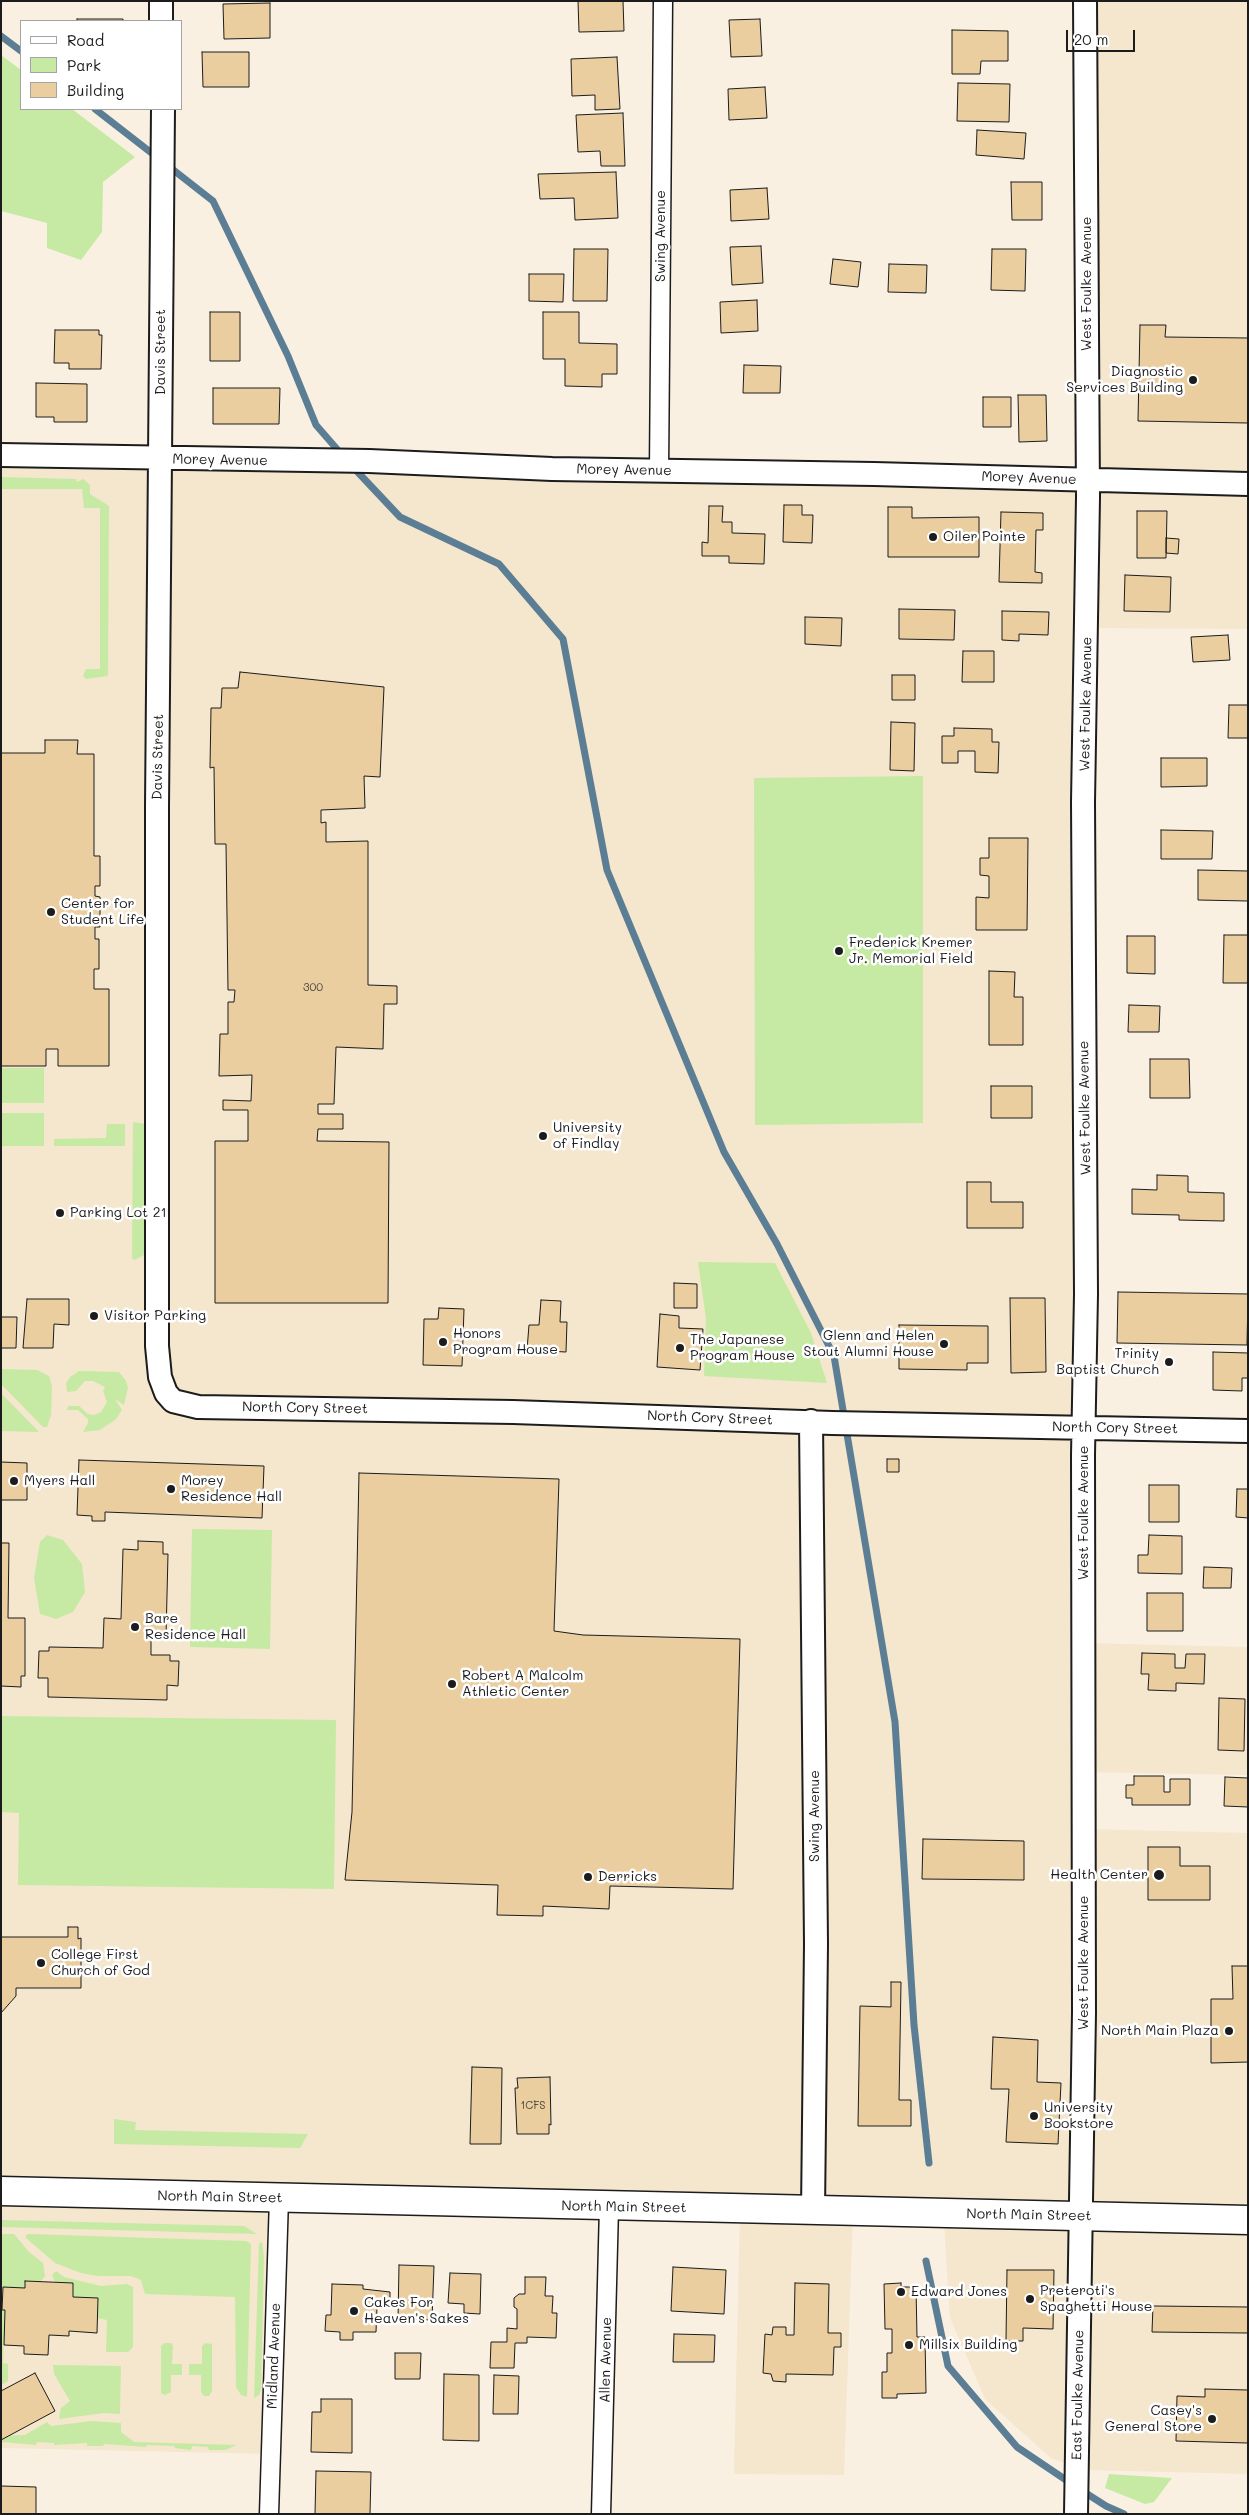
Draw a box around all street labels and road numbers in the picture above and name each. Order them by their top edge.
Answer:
street label: Swing Avenue [653,190,669,282]
street label: West Foulke Avenue [1079,217,1095,351]
street label: Davis Street [153,309,169,395]
street label: Morey Avenue [172,451,268,469]
street label: Morey Avenue [576,461,672,479]
street label: Morey Avenue [981,468,1077,488]
street label: West Foulke Avenue [1076,637,1096,771]
street label: Davis Street [149,714,167,800]
street label: West Foulke Avenue [1075,1041,1095,1175]
street label: North Cory Street [242,1399,368,1417]
street label: North Cory Street [647,1407,773,1429]
street label: North Cory Street [1052,1419,1178,1437]
street label: West Foulke Avenue [1076,1446,1092,1580]
street label: Swing Avenue [807,1770,823,1862]
street label: West Foulke Avenue [1076,1896,1092,2030]
street label: North Main Street [157,2188,283,2206]
street label: North Main Street [561,2198,687,2216]
street label: North Main Street [966,2206,1092,2224]
street label: Midland Avenue [264,2303,284,2409]
street label: Allen Avenue [597,2317,615,2403]
street label: East Foulke Avenue [1068,2330,1088,2460]

